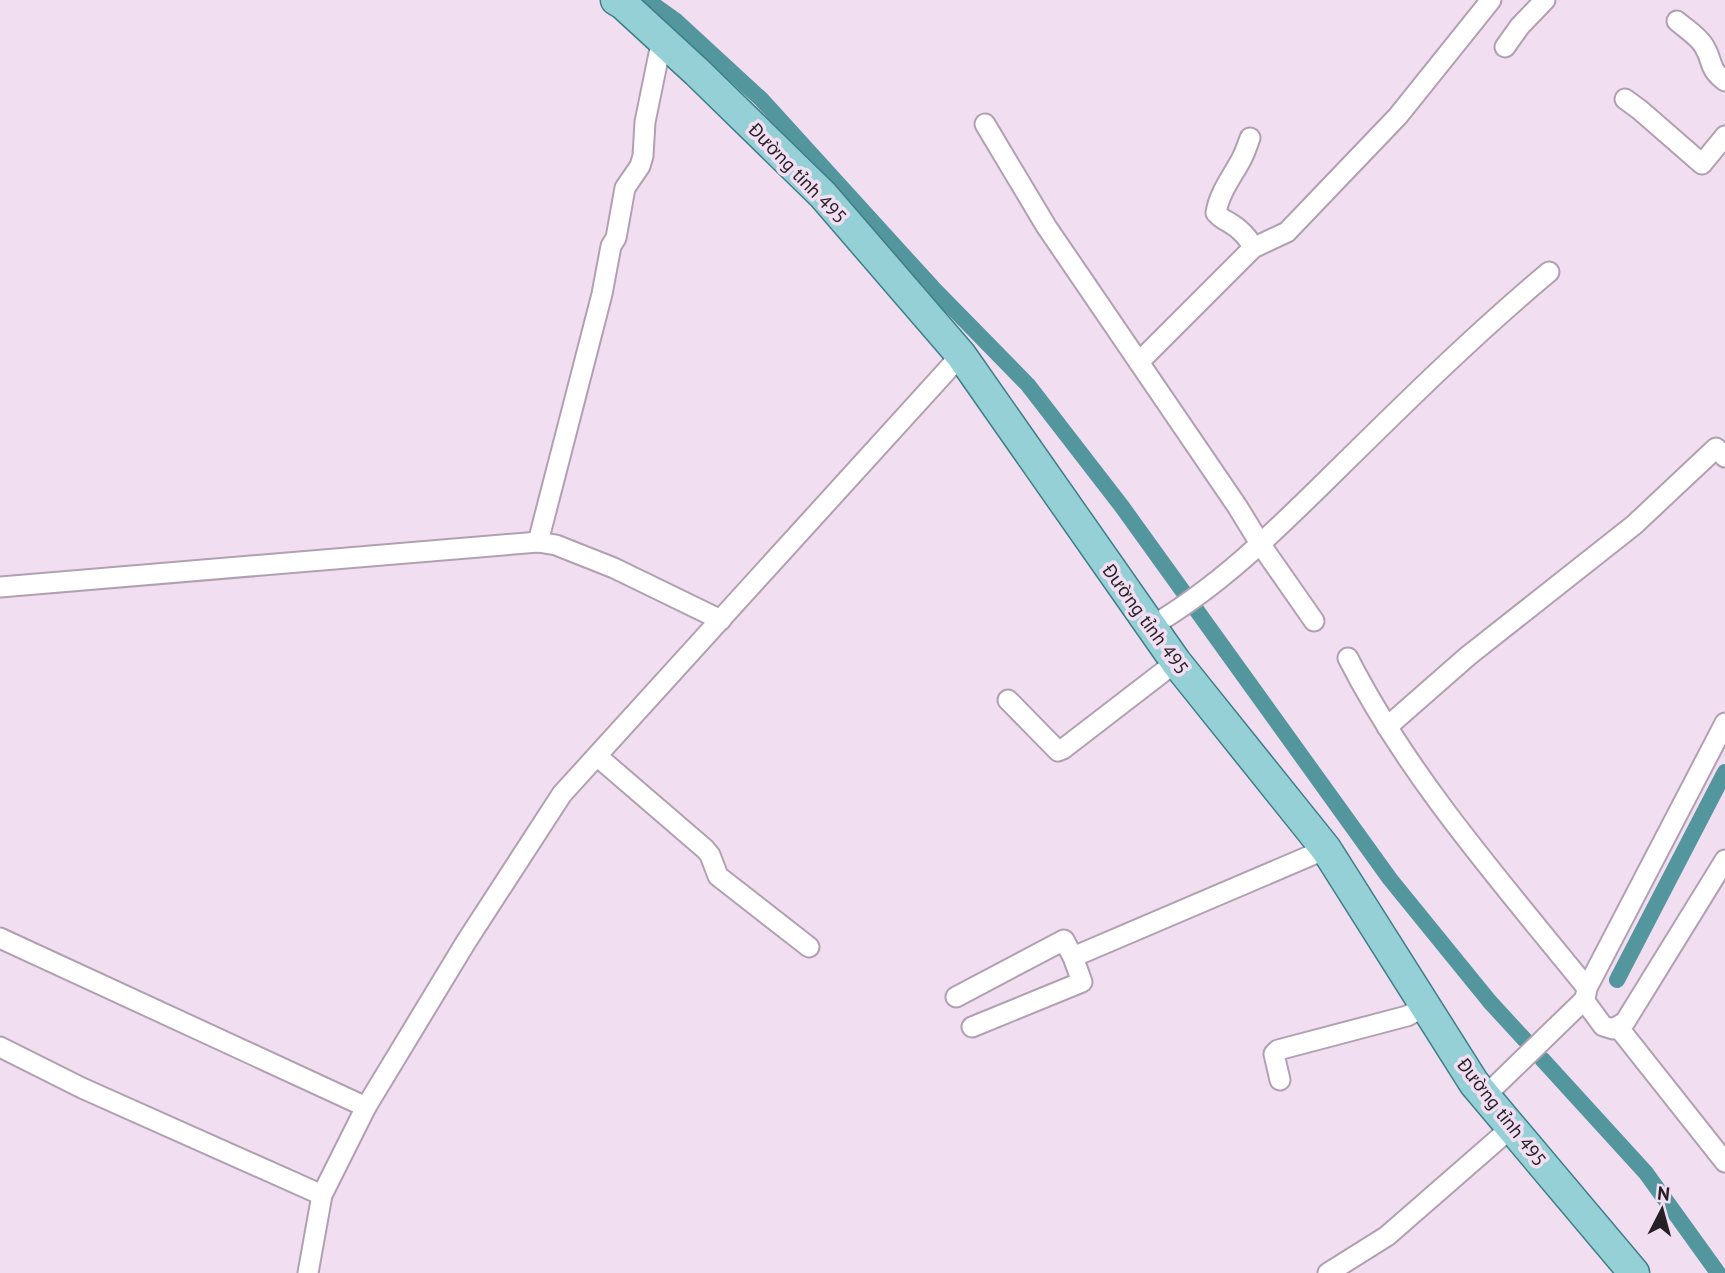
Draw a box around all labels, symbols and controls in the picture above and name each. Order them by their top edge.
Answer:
street label: Đường tỉnh 495 [743,117,852,228]
street label: Đường tỉnh 495 [1097,558,1194,679]
street label: Đường tỉnh 495 [1452,1052,1552,1171]
north arrow [1627,1175,1697,1245]
text: N [1656,1181,1671,1206]

